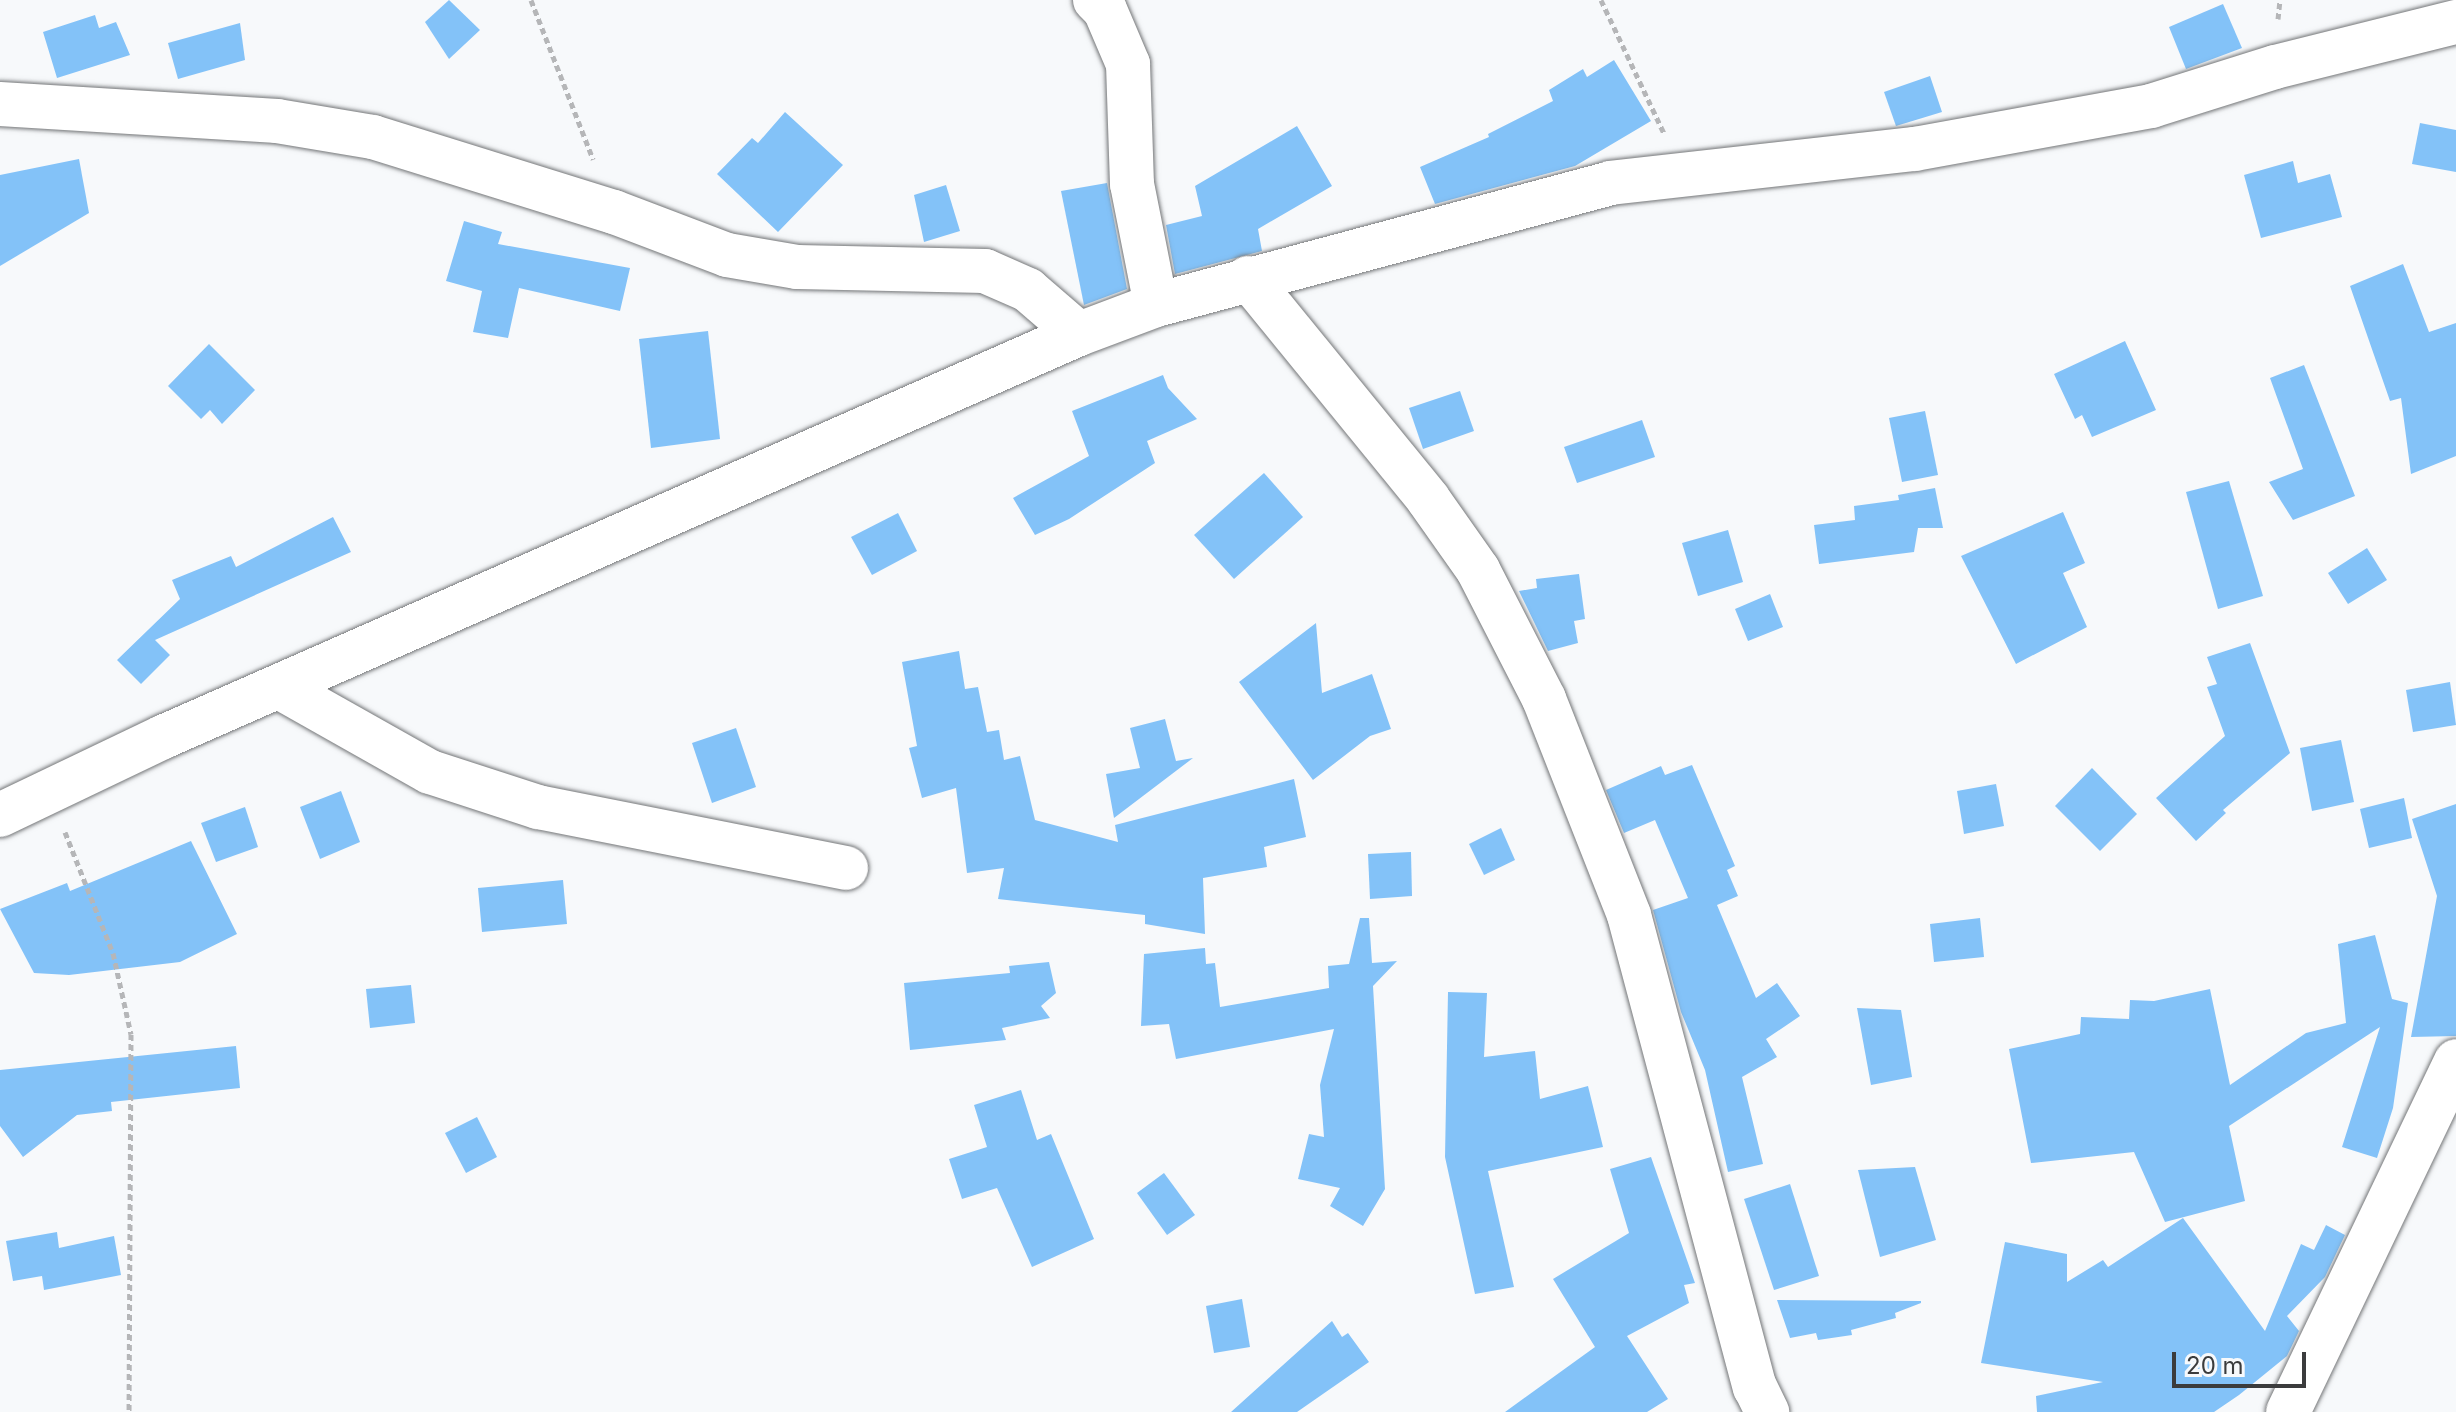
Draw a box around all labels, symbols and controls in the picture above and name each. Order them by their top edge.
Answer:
scale bar [2176,1336,2310,1386]
text: 20 m [2186,1351,2244,1380]

